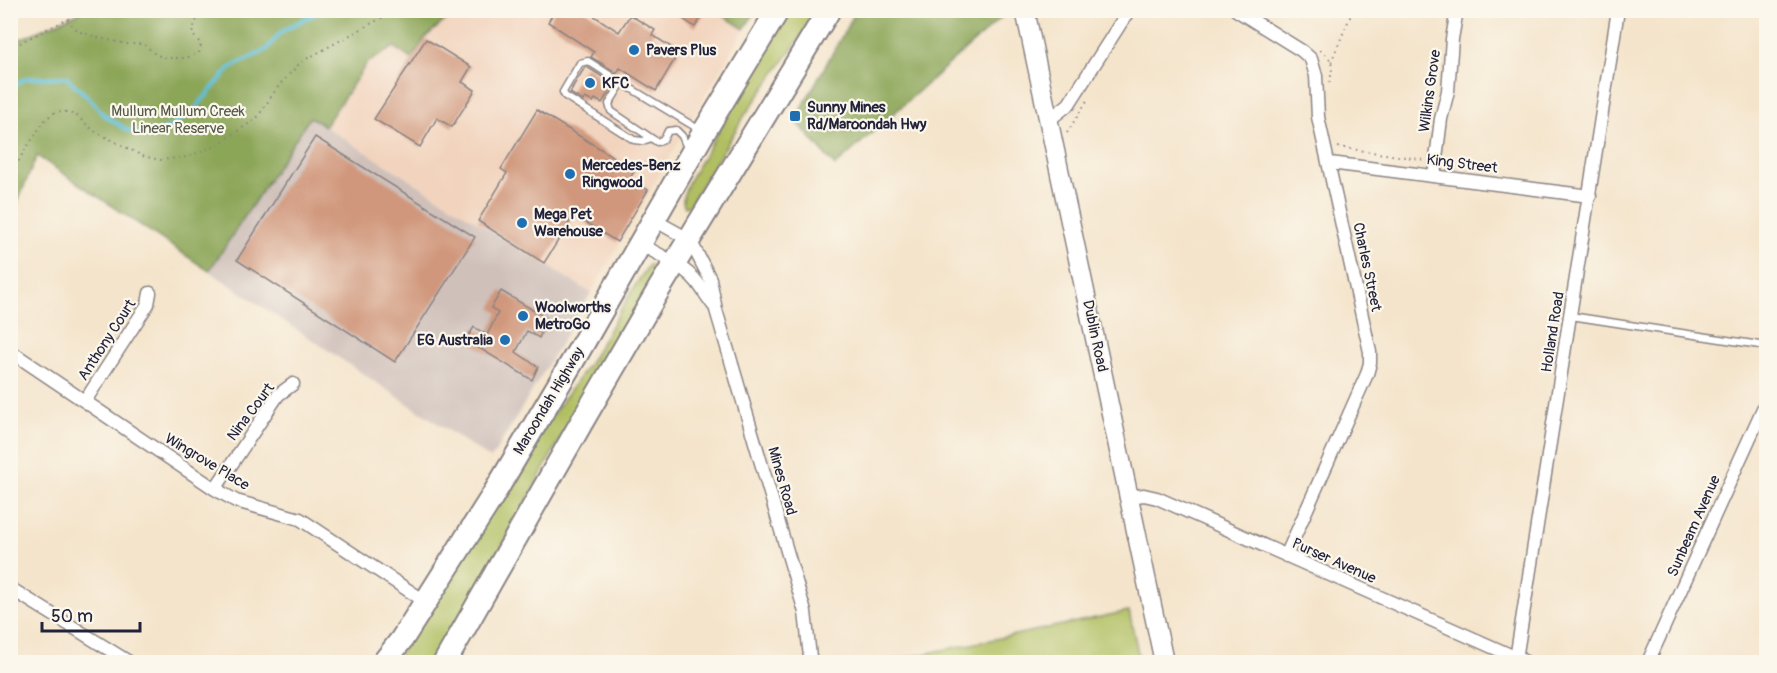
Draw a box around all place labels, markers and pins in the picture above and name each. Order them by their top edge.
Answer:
place label: Pavers Plus [646,41,717,60]
marker: Pavers Plus [627,43,641,57]
place label: KFC [602,74,629,93]
marker: KFC [583,76,597,90]
place label: Sunny Mines Rd/Maroondah Hwy [807,98,927,134]
marker: Sunny Mines Rd/Maroondah Hwy [788,109,802,123]
place label: Mercedes-Benz Ringwood [582,156,681,192]
marker: Mercedes-Benz Ringwood [563,167,577,181]
place label: Mega Pet Warehouse [534,205,604,241]
marker: Mega Pet Warehouse [515,216,529,230]
place label: Woolworths MetroGo [535,298,611,334]
marker: Woolworths MetroGo [516,309,530,323]
place label: EG Australia [417,331,493,350]
marker: EG Australia [498,333,512,347]

